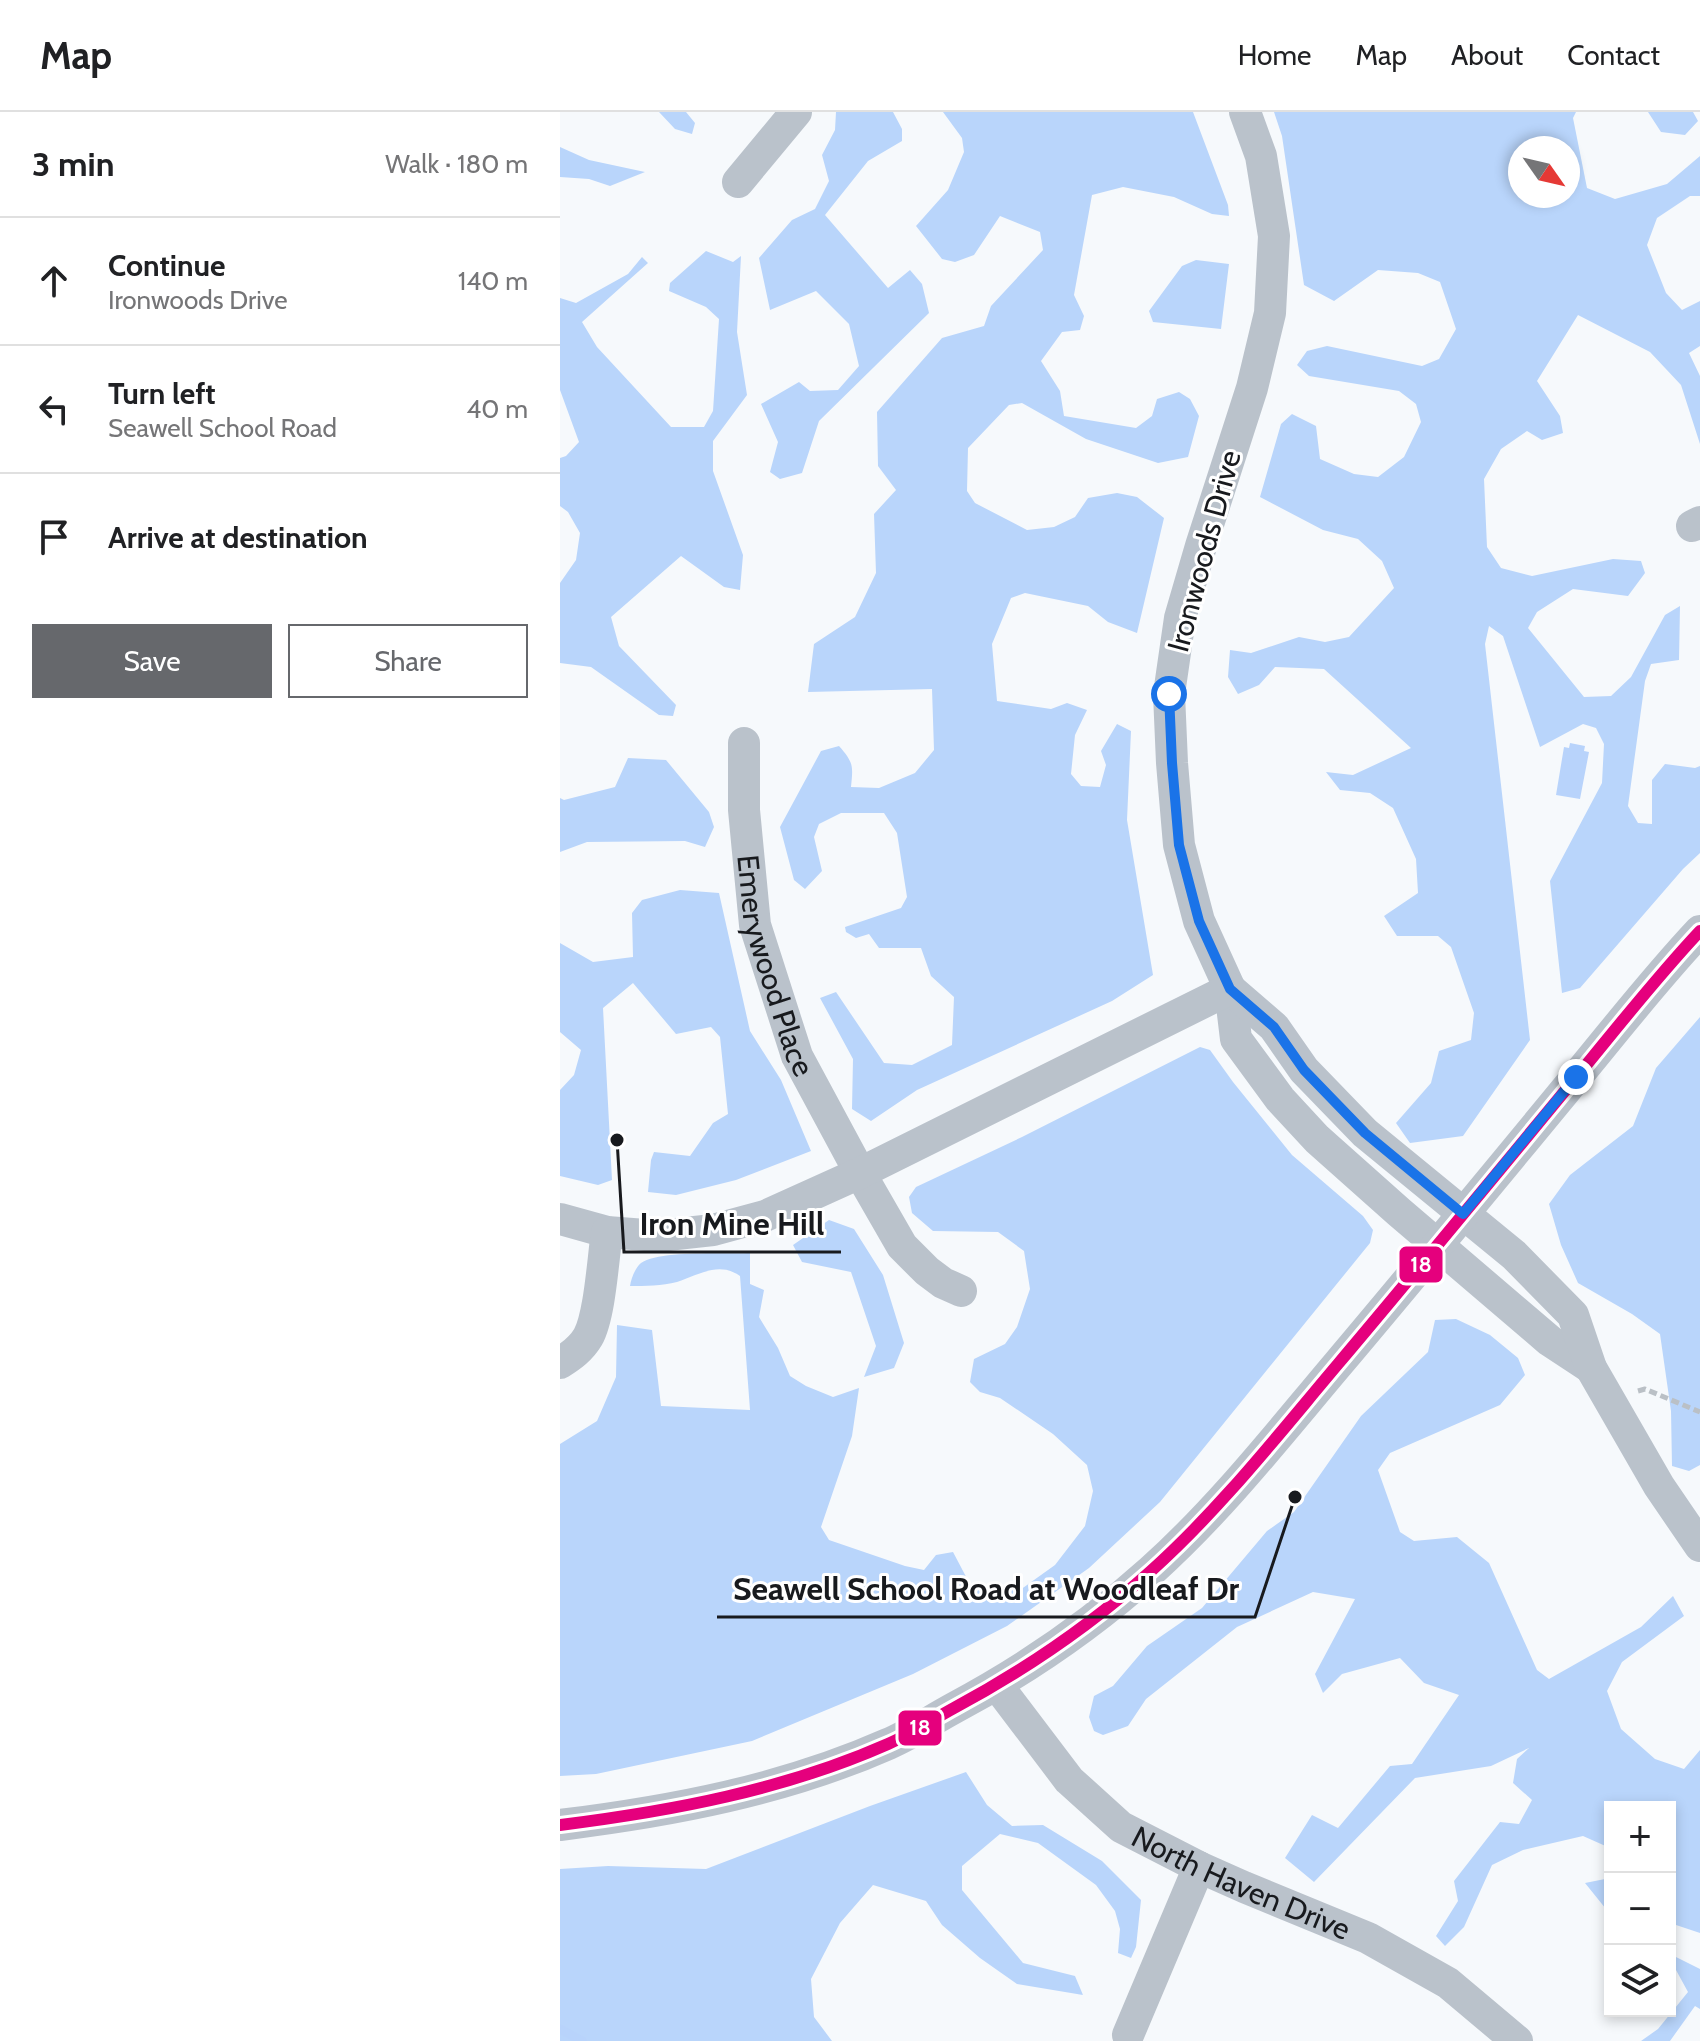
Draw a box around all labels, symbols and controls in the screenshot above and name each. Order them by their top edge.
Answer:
text: Map [40,32,112,79]
text: Home [1238,38,1311,72]
text: Map [1355,38,1407,72]
text: About [1451,38,1523,72]
text: Contact [1567,38,1660,72]
north arrow [1508,136,1580,208]
text: 3 min [32,143,114,185]
text: Walk · 180 m [385,148,528,180]
text: Continue [108,247,225,284]
icon: ahead [32,259,76,303]
text: 140 m [458,265,528,297]
text: Ironwoods Drive [108,284,288,316]
text: Turn left [108,375,216,412]
icon: left [32,387,76,431]
text: 40 m [466,393,528,425]
text: Seawell School Road [108,412,337,444]
street label: Ironwoods Drive [1159,446,1249,656]
icon: arrive [32,515,76,559]
text: Arrive at destination [108,519,368,556]
button: Save [32,624,272,698]
button: Share [288,624,528,698]
route start [1151,676,1187,712]
street label: Emerywood Place [730,853,823,1082]
route end [1558,1059,1594,1095]
callout: Iron Mine Hill [624,1196,841,1252]
text: Iron Mine Hill [639,1204,825,1243]
line badge: 18 [1398,1245,1444,1284]
text: 18 [1410,1251,1432,1278]
callout: Seawell School Road at Woodleaf Dr [717,1561,1255,1617]
text: Seawell School Road at Woodleaf Dr [733,1569,1239,1608]
line badge: 18 [897,1709,943,1747]
text: 18 [909,1714,931,1741]
map controls [1604,1801,1676,2017]
button: + [1604,1801,1676,1873]
street label: North Haven Drive [1126,1817,1356,1947]
button: − [1604,1873,1676,1945]
button: layers [1604,1945,1676,2017]

